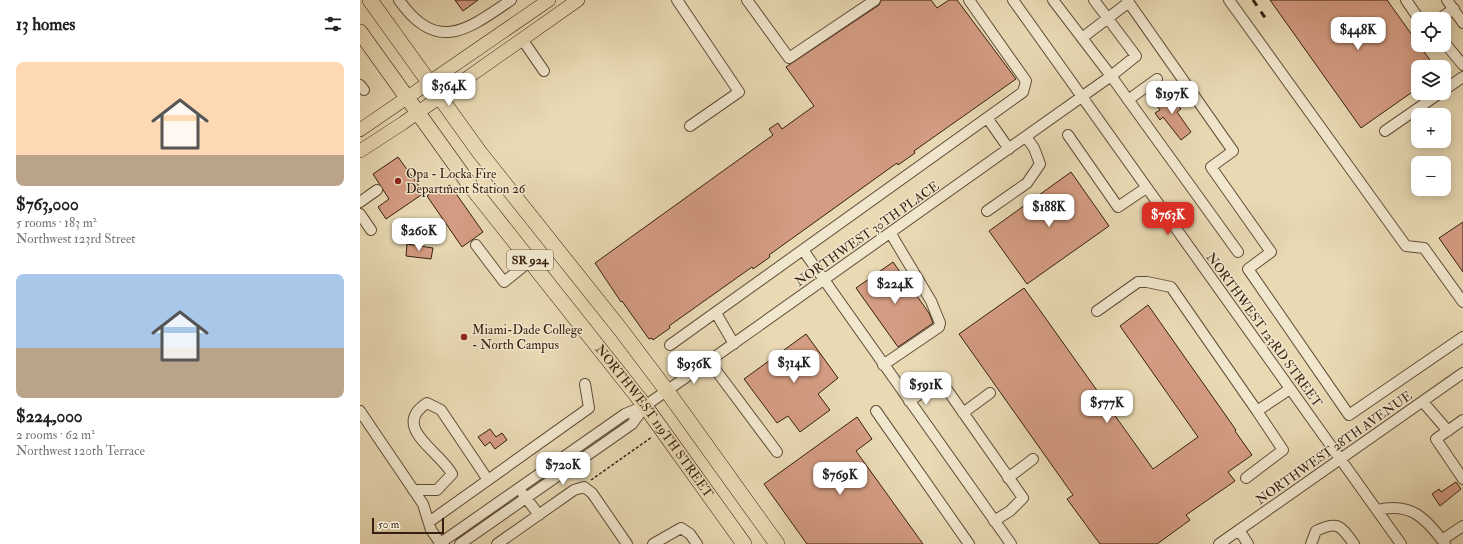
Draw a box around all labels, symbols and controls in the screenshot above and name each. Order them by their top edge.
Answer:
map controls [1411,12,1451,196]
button: locate [1411,12,1451,52]
icon: filters [322,13,344,35]
text: 13 homes [16,14,75,35]
pin: $448K [1330,17,1386,51]
text: $448K [1340,22,1376,38]
button: layers [1411,60,1451,100]
pin: $364K [421,73,477,107]
text: $364K [432,78,467,94]
pin: $197K [1144,81,1200,115]
text: $197K [1155,86,1189,102]
icon: home [144,88,216,160]
button: + [1411,108,1451,148]
button: − [1411,156,1451,196]
place label: Opa - Locka Fire Department Station 26 [406,166,527,198]
marker: Opa - Locka Fire Department Station 26 [393,176,403,186]
street label: NORTHWEST 30TH PLACE [792,178,942,290]
text: $763,000 [16,194,79,215]
pin: $188K [1021,194,1077,228]
text: $188K [1032,199,1066,215]
pin: $763K [1140,202,1196,236]
text: $763K [1151,207,1185,223]
text: 5 rooms · 183 m² [16,215,97,231]
pin: $260K [391,218,447,252]
text: $260K [401,223,437,239]
text: Northwest 123rd Street [16,231,136,247]
road number: SR 924 [507,250,553,270]
street label: NORTHWEST 123RD STREET [1203,250,1326,411]
pin: $224K [867,271,923,305]
text: $224K [877,276,913,292]
icon: home [144,300,216,372]
place label: Miami-Dade College - North Campus [472,322,583,354]
marker: Miami-Dade College - North Campus [459,332,469,342]
street label: NORTHWEST 119TH STREET [592,342,717,501]
pin: $314K [766,350,822,384]
pin: $936K [666,351,722,385]
text: $314K [777,355,811,371]
text: $936K [677,356,711,372]
pin: $591K [898,372,954,406]
text: $591K [909,377,943,393]
street label: NORTHWEST 28TH AVENUE [1253,388,1415,508]
pin: $577K [1079,390,1135,424]
text: $577K [1090,395,1124,411]
text: $224,000 [16,406,83,427]
text: 2 rooms · 62 m² [16,427,95,443]
text: Northwest 120th Terrace [16,443,145,459]
pin: $720K [535,452,591,486]
text: $720K [545,457,581,473]
pin: $769K [812,462,868,496]
text: $769K [822,467,858,483]
scale bar [372,516,444,535]
text: 50 m [378,518,399,531]

